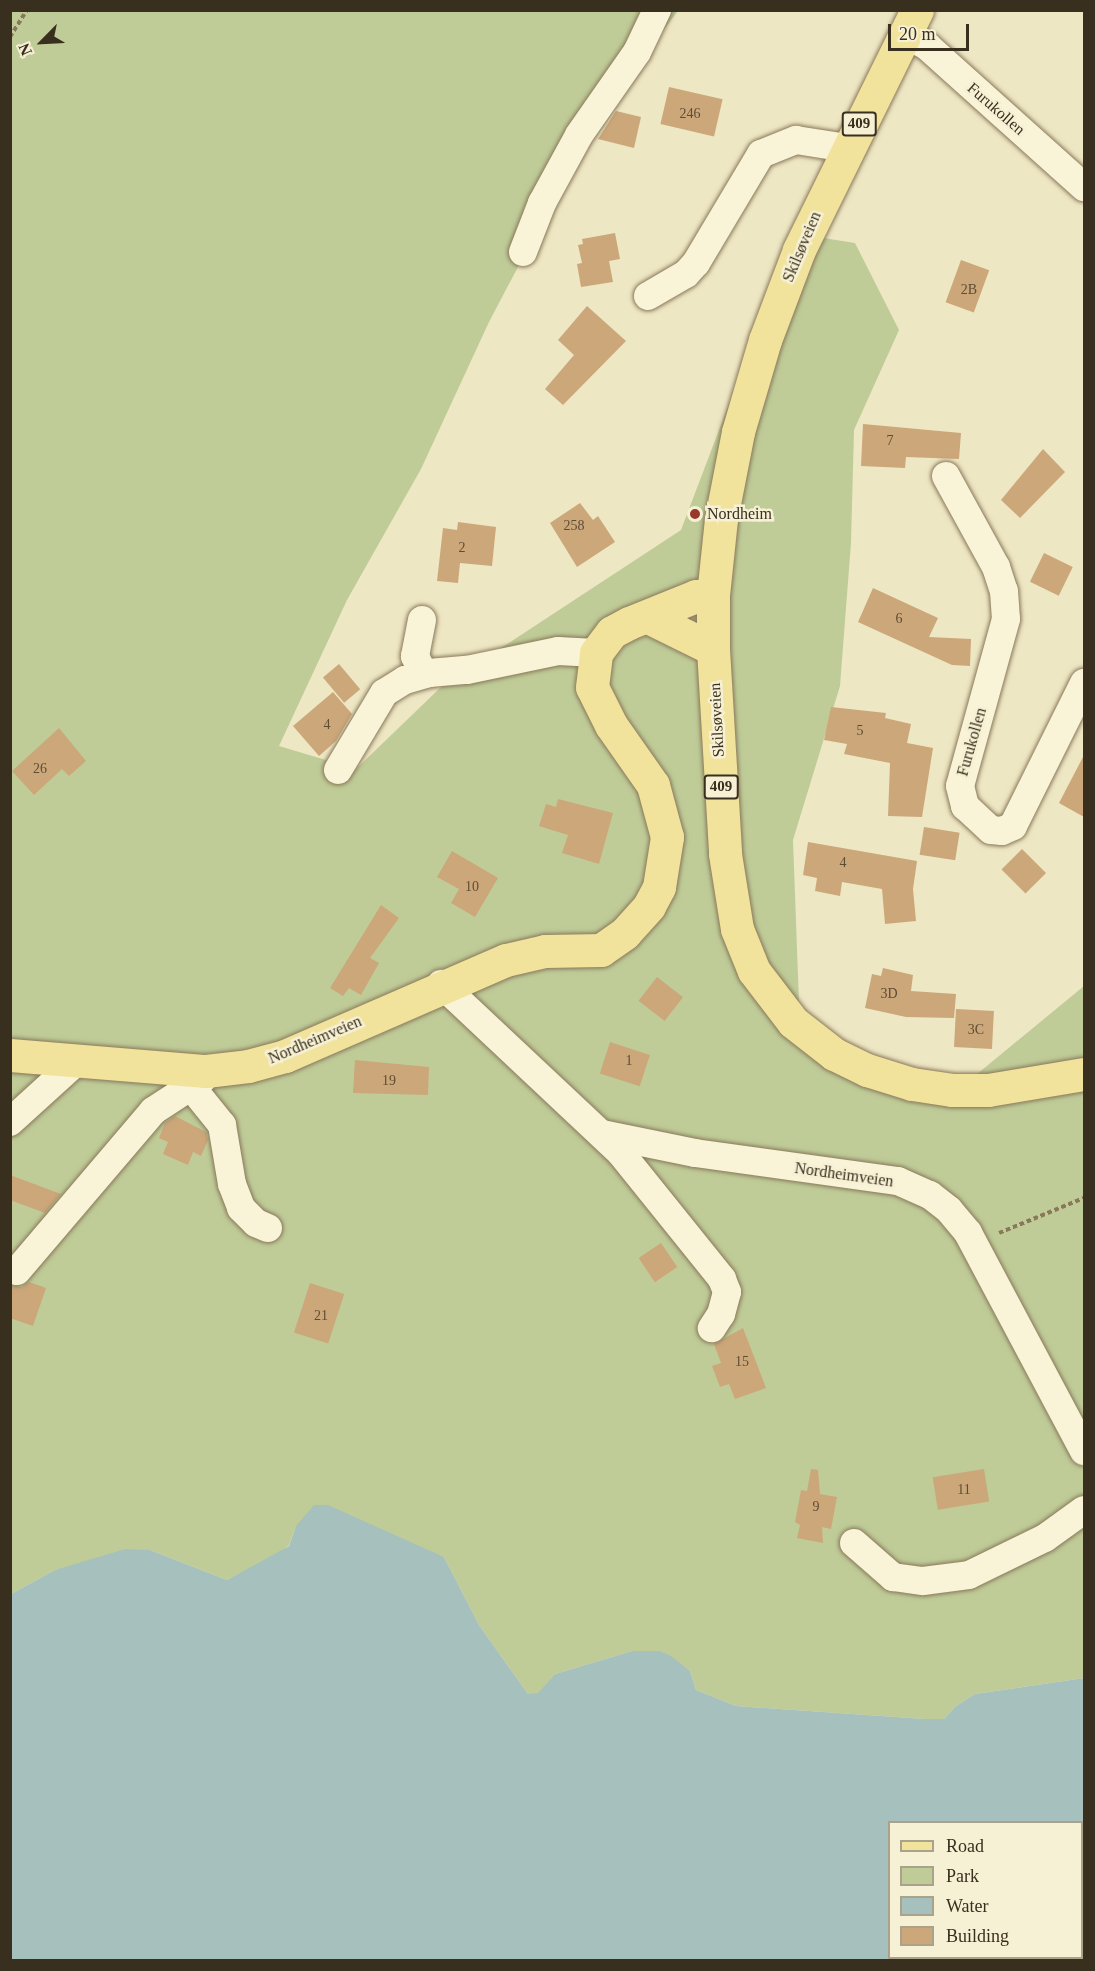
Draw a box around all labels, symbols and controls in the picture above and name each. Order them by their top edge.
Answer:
north arrow [12,12,72,72]
scale bar [891,12,972,50]
text: 20 m [899,24,936,44]
text: N [15,41,35,58]
street label: Furukollen [963,79,1029,139]
house number: 246 [680,106,700,122]
road number: 409 [841,112,877,136]
street label: Skilsøveien [779,209,825,285]
house number: 2B [961,282,977,298]
house number: 7 [886,433,894,449]
place label: Nordheim [707,504,772,524]
marker: Nordheim [688,507,702,521]
house number: 258 [564,518,584,534]
house number: 2 [458,540,466,556]
house number: 6 [896,611,903,627]
street label: Skilsøveien [705,682,729,758]
street label: Furukollen [953,706,991,778]
house number: 4 [324,717,330,733]
house number: 5 [856,723,864,739]
house number: 26 [33,761,47,777]
road number: 409 [703,775,739,799]
house number: 4 [840,855,846,871]
house number: 10 [465,879,479,895]
house number: 3D [880,986,898,1002]
street label: Nordheimveien [265,1012,365,1068]
house number: 3C [968,1022,984,1038]
house number: 1 [626,1053,632,1069]
house number: 19 [382,1073,396,1089]
street label: Nordheimveien [793,1159,895,1191]
house number: 21 [314,1308,328,1324]
house number: 15 [735,1354,749,1370]
house number: 11 [957,1482,971,1498]
house number: 9 [812,1499,820,1515]
legend [888,1821,1083,1959]
text: Road [946,1836,984,1856]
text: Park [946,1866,979,1886]
text: Water [946,1896,989,1916]
text: Building [946,1926,1009,1946]

